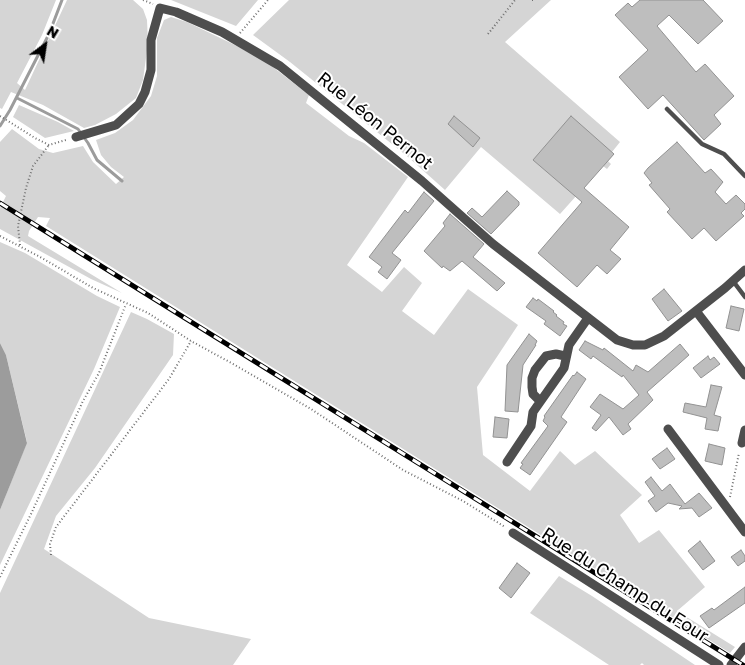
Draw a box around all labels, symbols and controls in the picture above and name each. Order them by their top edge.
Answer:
north arrow [20,20,70,70]
text: N [44,22,62,42]
street label: Rue Léon Pernot [313,68,437,174]
street label: Rue du Champ du Four [537,523,713,647]

